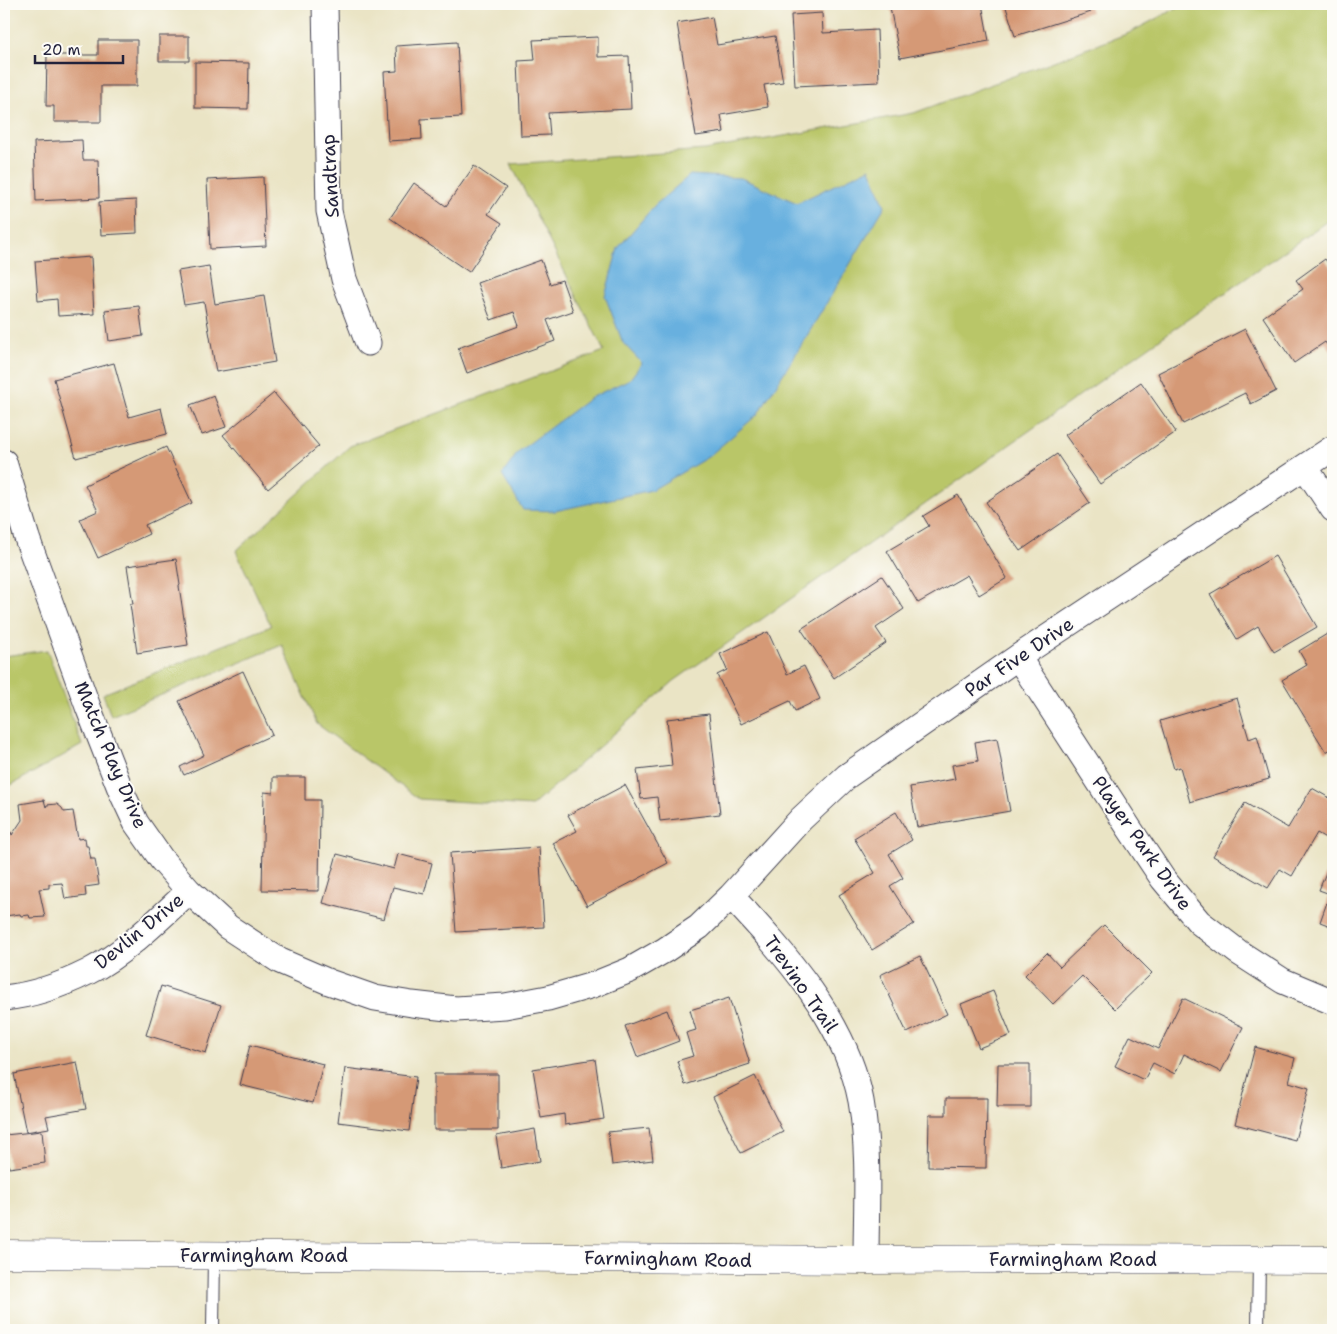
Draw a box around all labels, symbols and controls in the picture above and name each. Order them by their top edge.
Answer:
scale bar [35,32,122,64]
text: 20 m [42,40,81,60]
street label: Sandtrap [315,133,345,219]
street label: Par Five Drive [960,611,1078,703]
street label: Match Play Drive [69,678,153,832]
street label: Player Park Drive [1086,771,1198,915]
street label: Devlin Drive [89,887,189,975]
street label: Trevino Trail [758,930,844,1038]
street label: Farmingham Road [180,1243,348,1268]
street label: Farmingham Road [584,1245,752,1273]
street label: Farmingham Road [989,1247,1157,1272]

